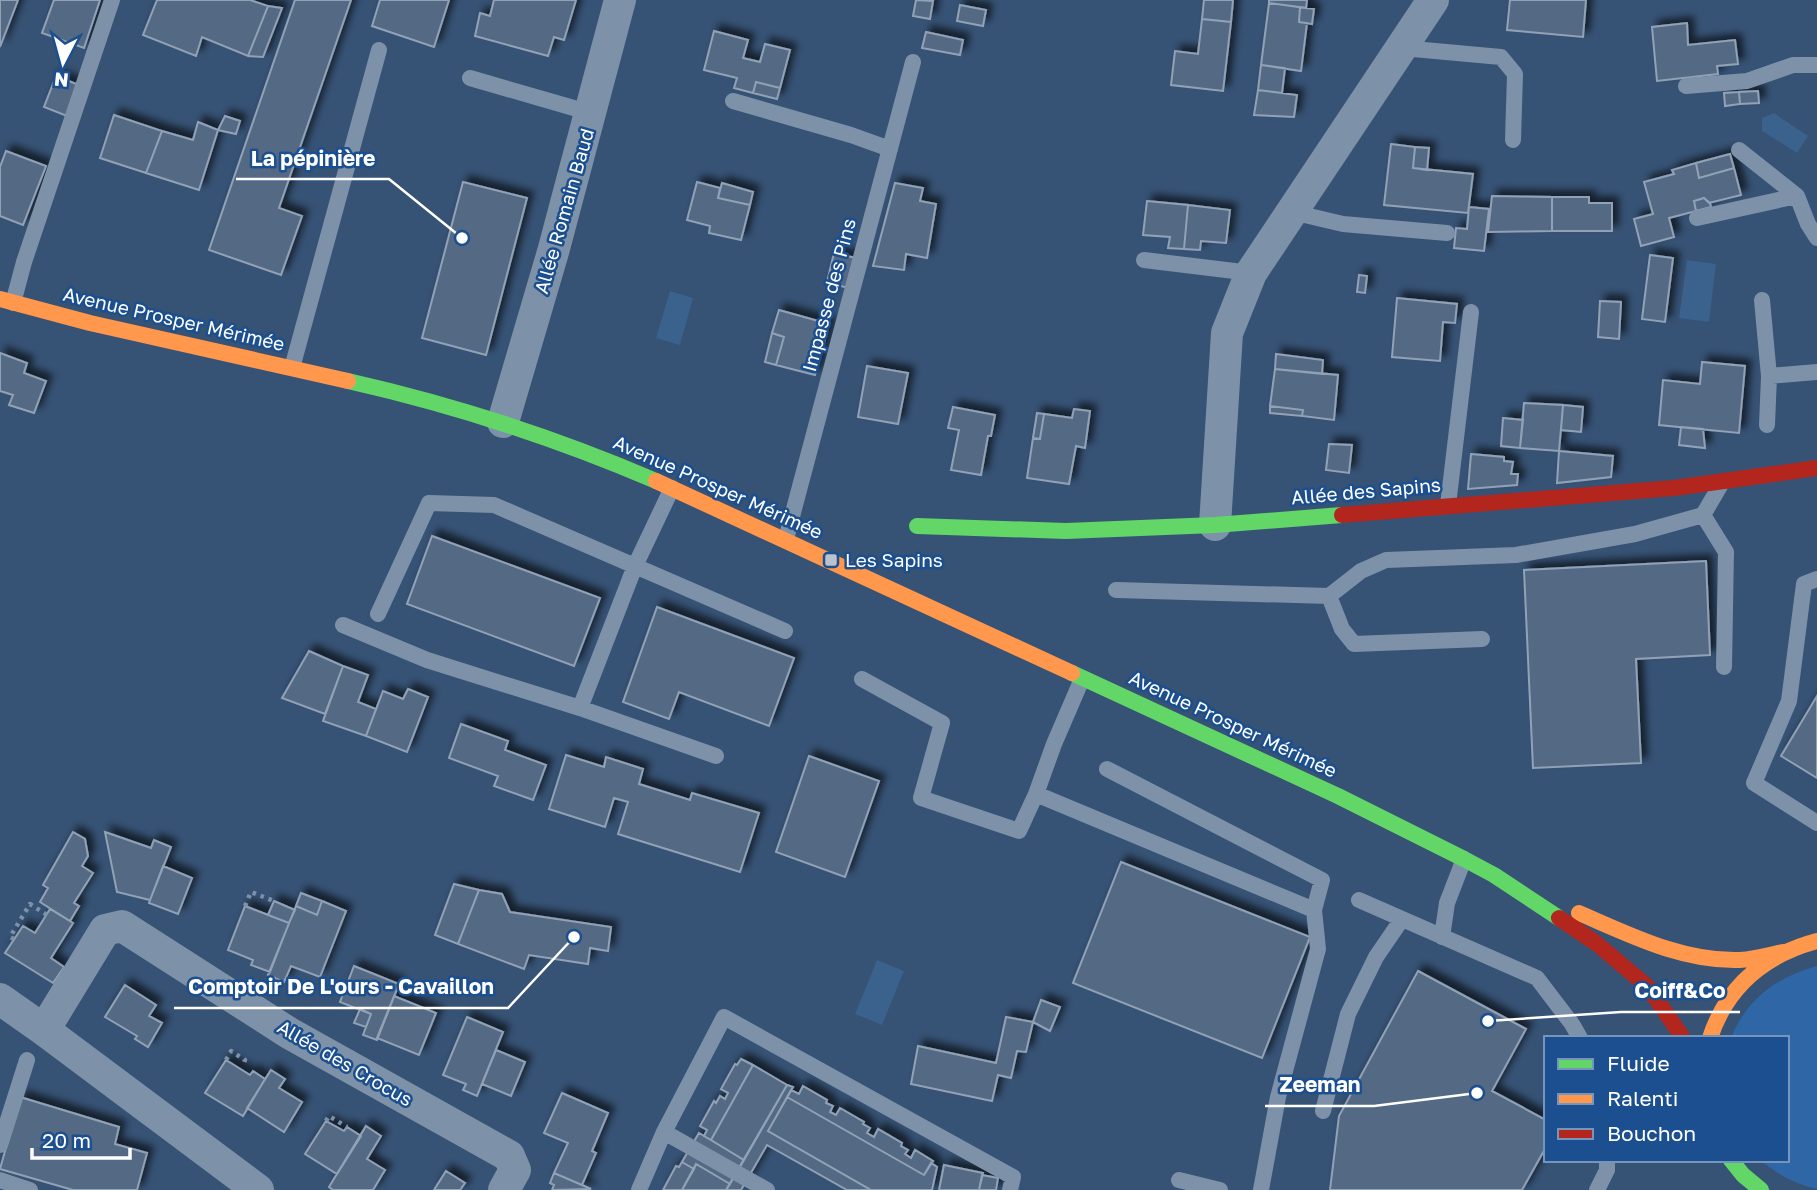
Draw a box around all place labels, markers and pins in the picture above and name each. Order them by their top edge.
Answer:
callout: La pépinière [236,137,389,179]
place label: Les Sapins [845,548,943,571]
marker: Les Sapins [823,552,839,568]
callout: Comptoir De L'ours - Cavaillon [174,966,508,1008]
callout: Coiff&Co [1621,970,1740,1012]
callout: Zeeman [1265,1064,1374,1106]

